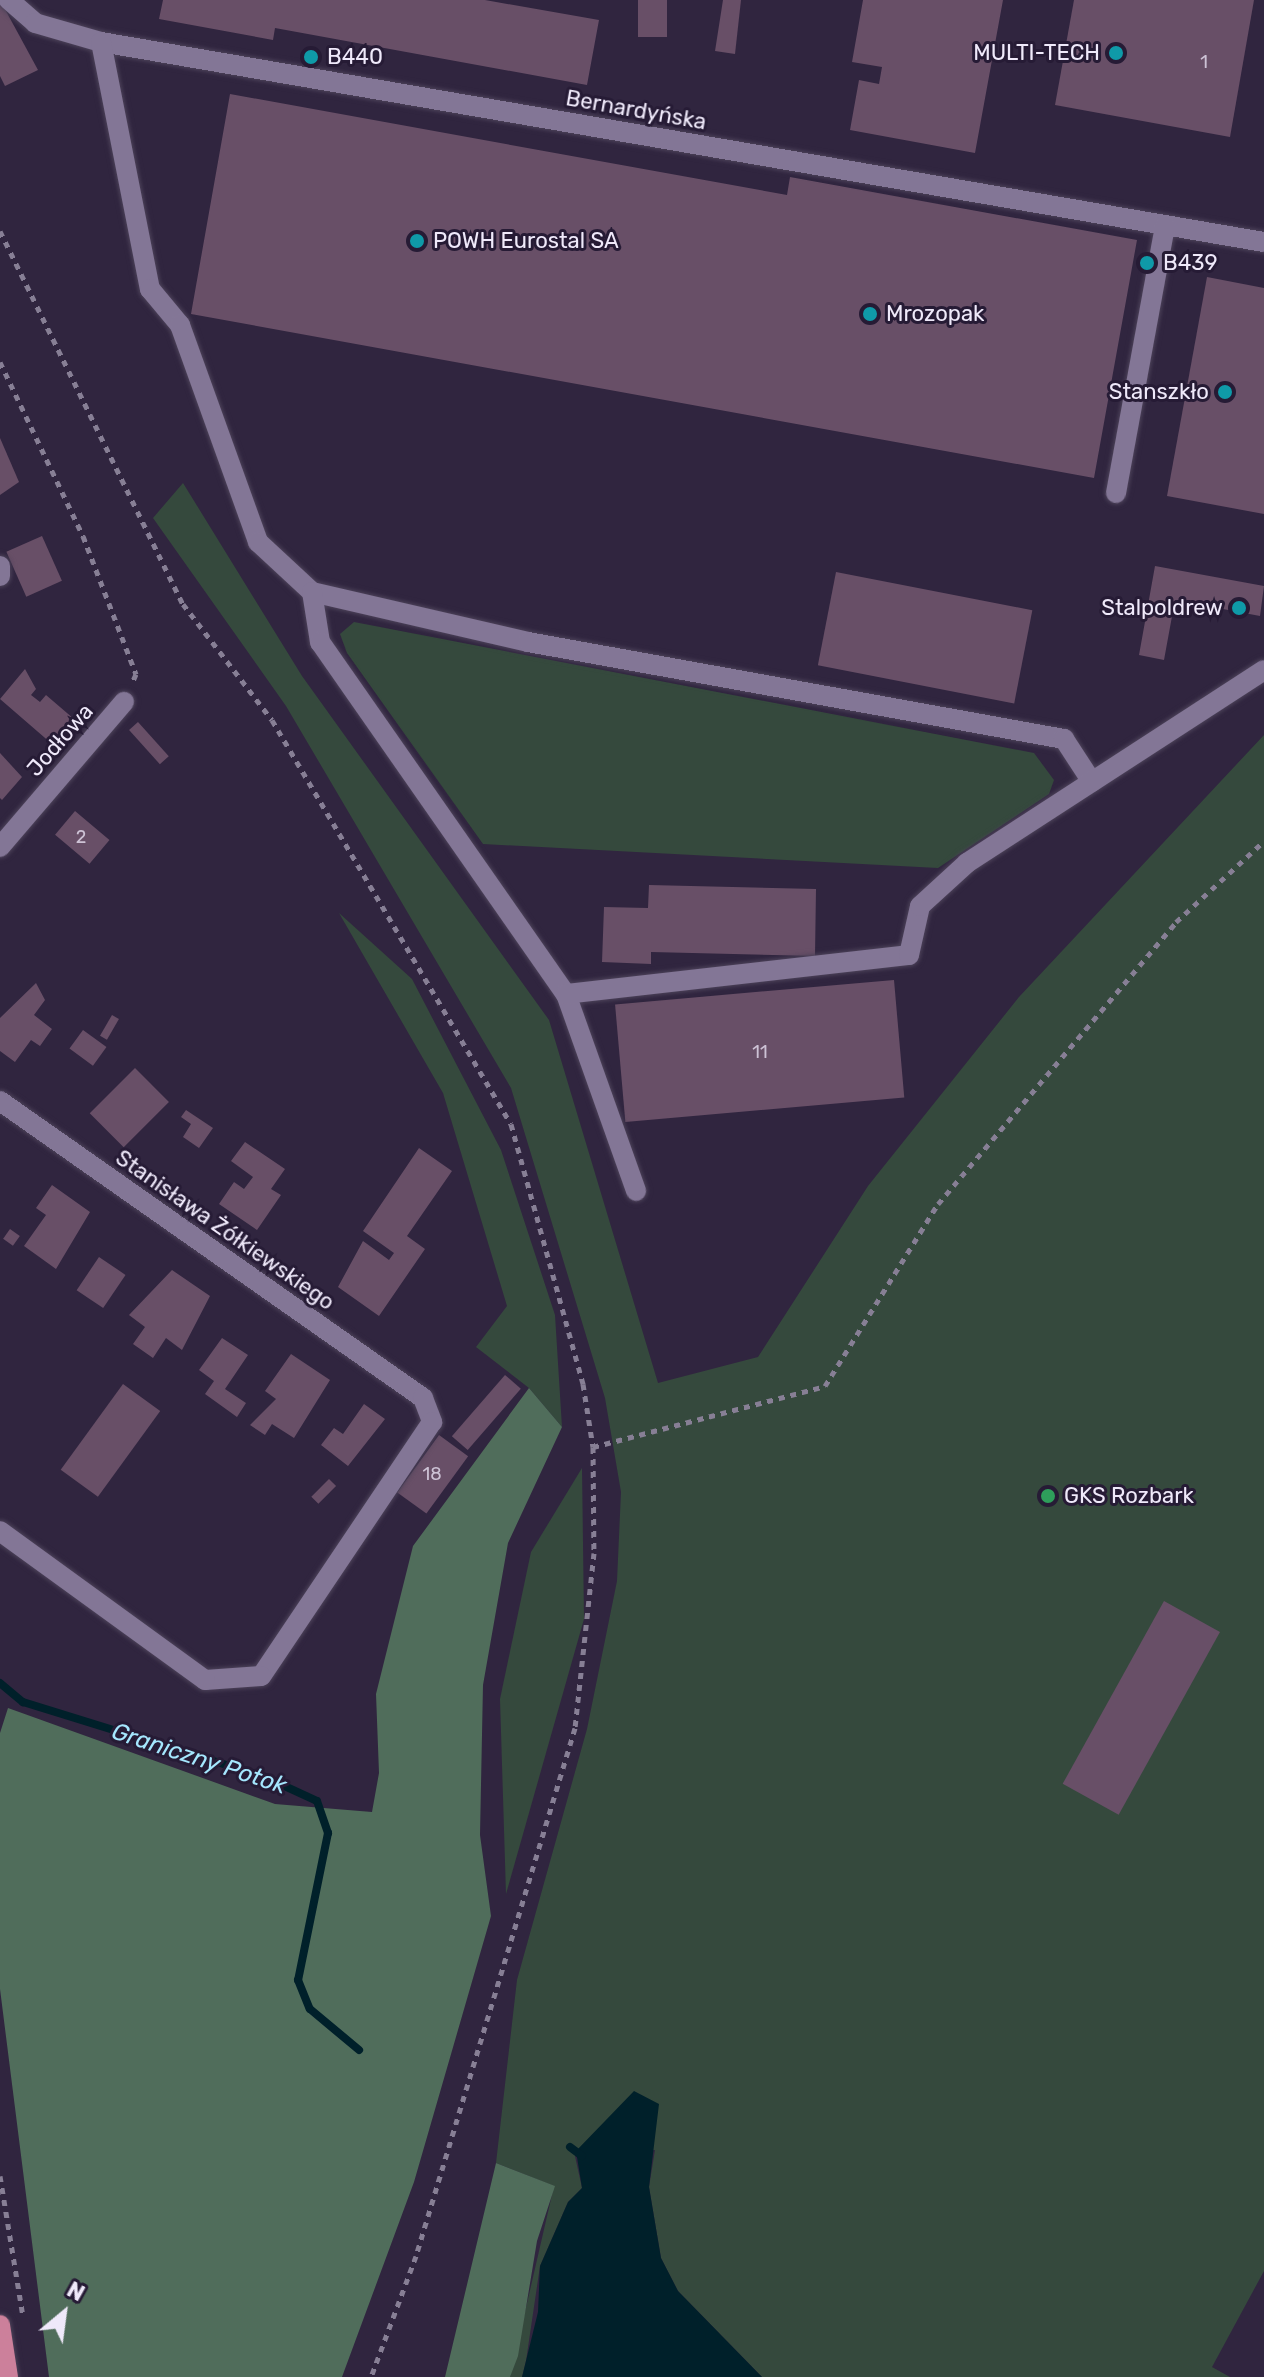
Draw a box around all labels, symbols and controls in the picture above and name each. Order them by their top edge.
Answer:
place label: MULTI-TECH [973,40,1100,66]
place label: B440 [327,44,383,70]
marker: MULTI-TECH [1107,44,1125,62]
marker: B440 [302,48,320,66]
house number: 1 [1200,51,1208,73]
street label: Bernardyńska [564,85,708,135]
place label: POWH Eurostal SA [433,228,619,254]
marker: POWH Eurostal SA [408,232,426,250]
place label: B439 [1163,250,1218,276]
marker: B439 [1138,254,1156,272]
place label: Mrozopak [886,301,984,327]
marker: Mrozopak [861,305,879,323]
place label: Stanszkło [1109,379,1209,405]
marker: Stanszkło [1216,383,1234,401]
place label: Stalpoldrew [1101,595,1223,621]
marker: Stalpoldrew [1230,599,1248,617]
street label: Jodłowa [21,698,99,782]
house number: 2 [76,826,86,848]
house number: 11 [752,1041,768,1063]
street label: Stanisława Żółkiewskiego [111,1144,339,1316]
house number: 18 [422,1463,442,1485]
place label: GKS Rozbark [1064,1483,1194,1509]
marker: GKS Rozbark [1039,1487,1057,1505]
water label: Graniczny Potok [108,1717,290,1801]
north arrow [24,2273,104,2353]
text: N [62,2276,89,2307]

